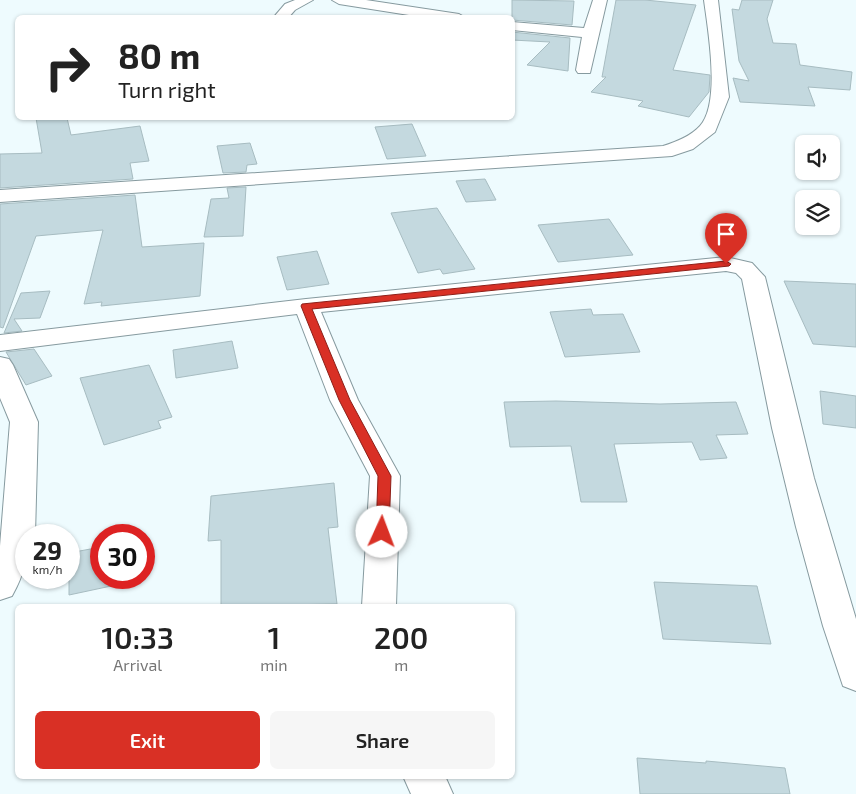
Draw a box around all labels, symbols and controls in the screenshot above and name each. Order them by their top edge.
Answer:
text: 80 m [118,34,200,76]
icon: right [35,35,100,100]
text: Turn right [118,76,216,102]
map controls [795,135,840,235]
button: sound [795,135,840,180]
button: layers [795,190,840,235]
pin [705,213,747,264]
icon: arrive [712,220,740,248]
position arrow [355,505,407,557]
speed limit sign: 30 [90,524,155,589]
text: 29 [33,535,62,565]
text: km/h [33,562,62,576]
text: 10:33 [102,619,174,655]
text: 1 [268,619,280,655]
text: 200 [374,619,428,655]
text: Arrival [113,655,162,674]
text: min [260,655,288,674]
text: m [394,655,408,674]
button: Exit [35,711,260,769]
button: Share [270,711,495,769]

